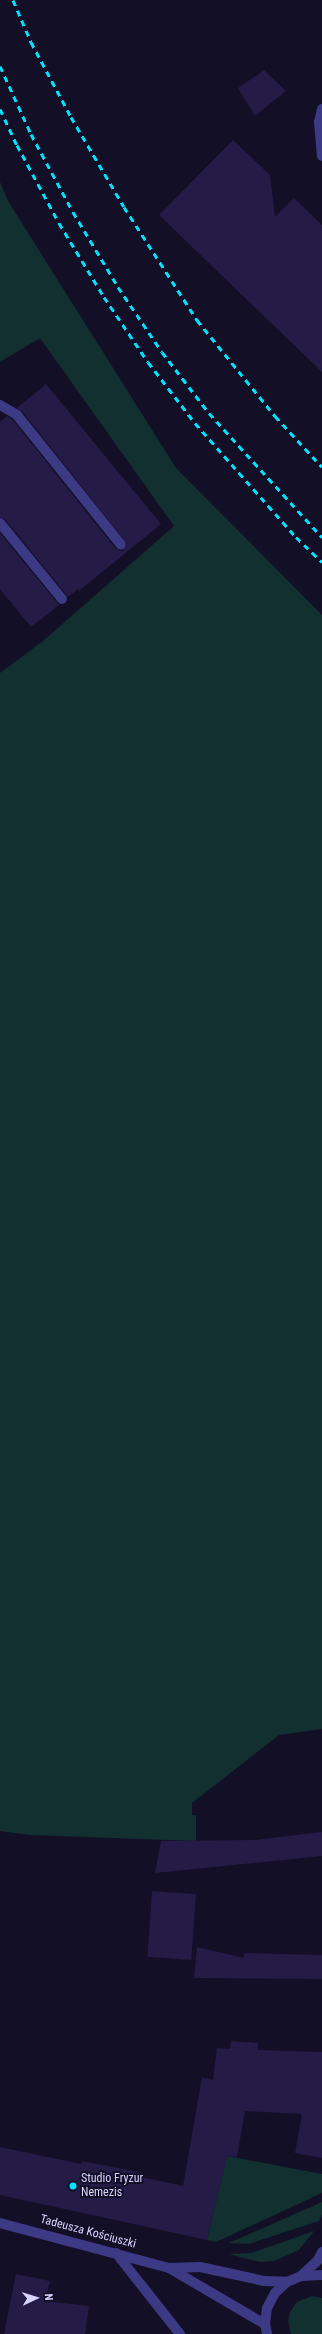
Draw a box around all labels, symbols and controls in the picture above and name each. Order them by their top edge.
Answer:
place label: Studio Fryzur Nemezis [81,2172,143,2200]
marker: Studio Fryzur Nemezis [68,2181,78,2191]
street label: Tadeusza Kościuszki [38,2212,138,2252]
north arrow [16,2278,56,2318]
text: N [42,2293,55,2301]

